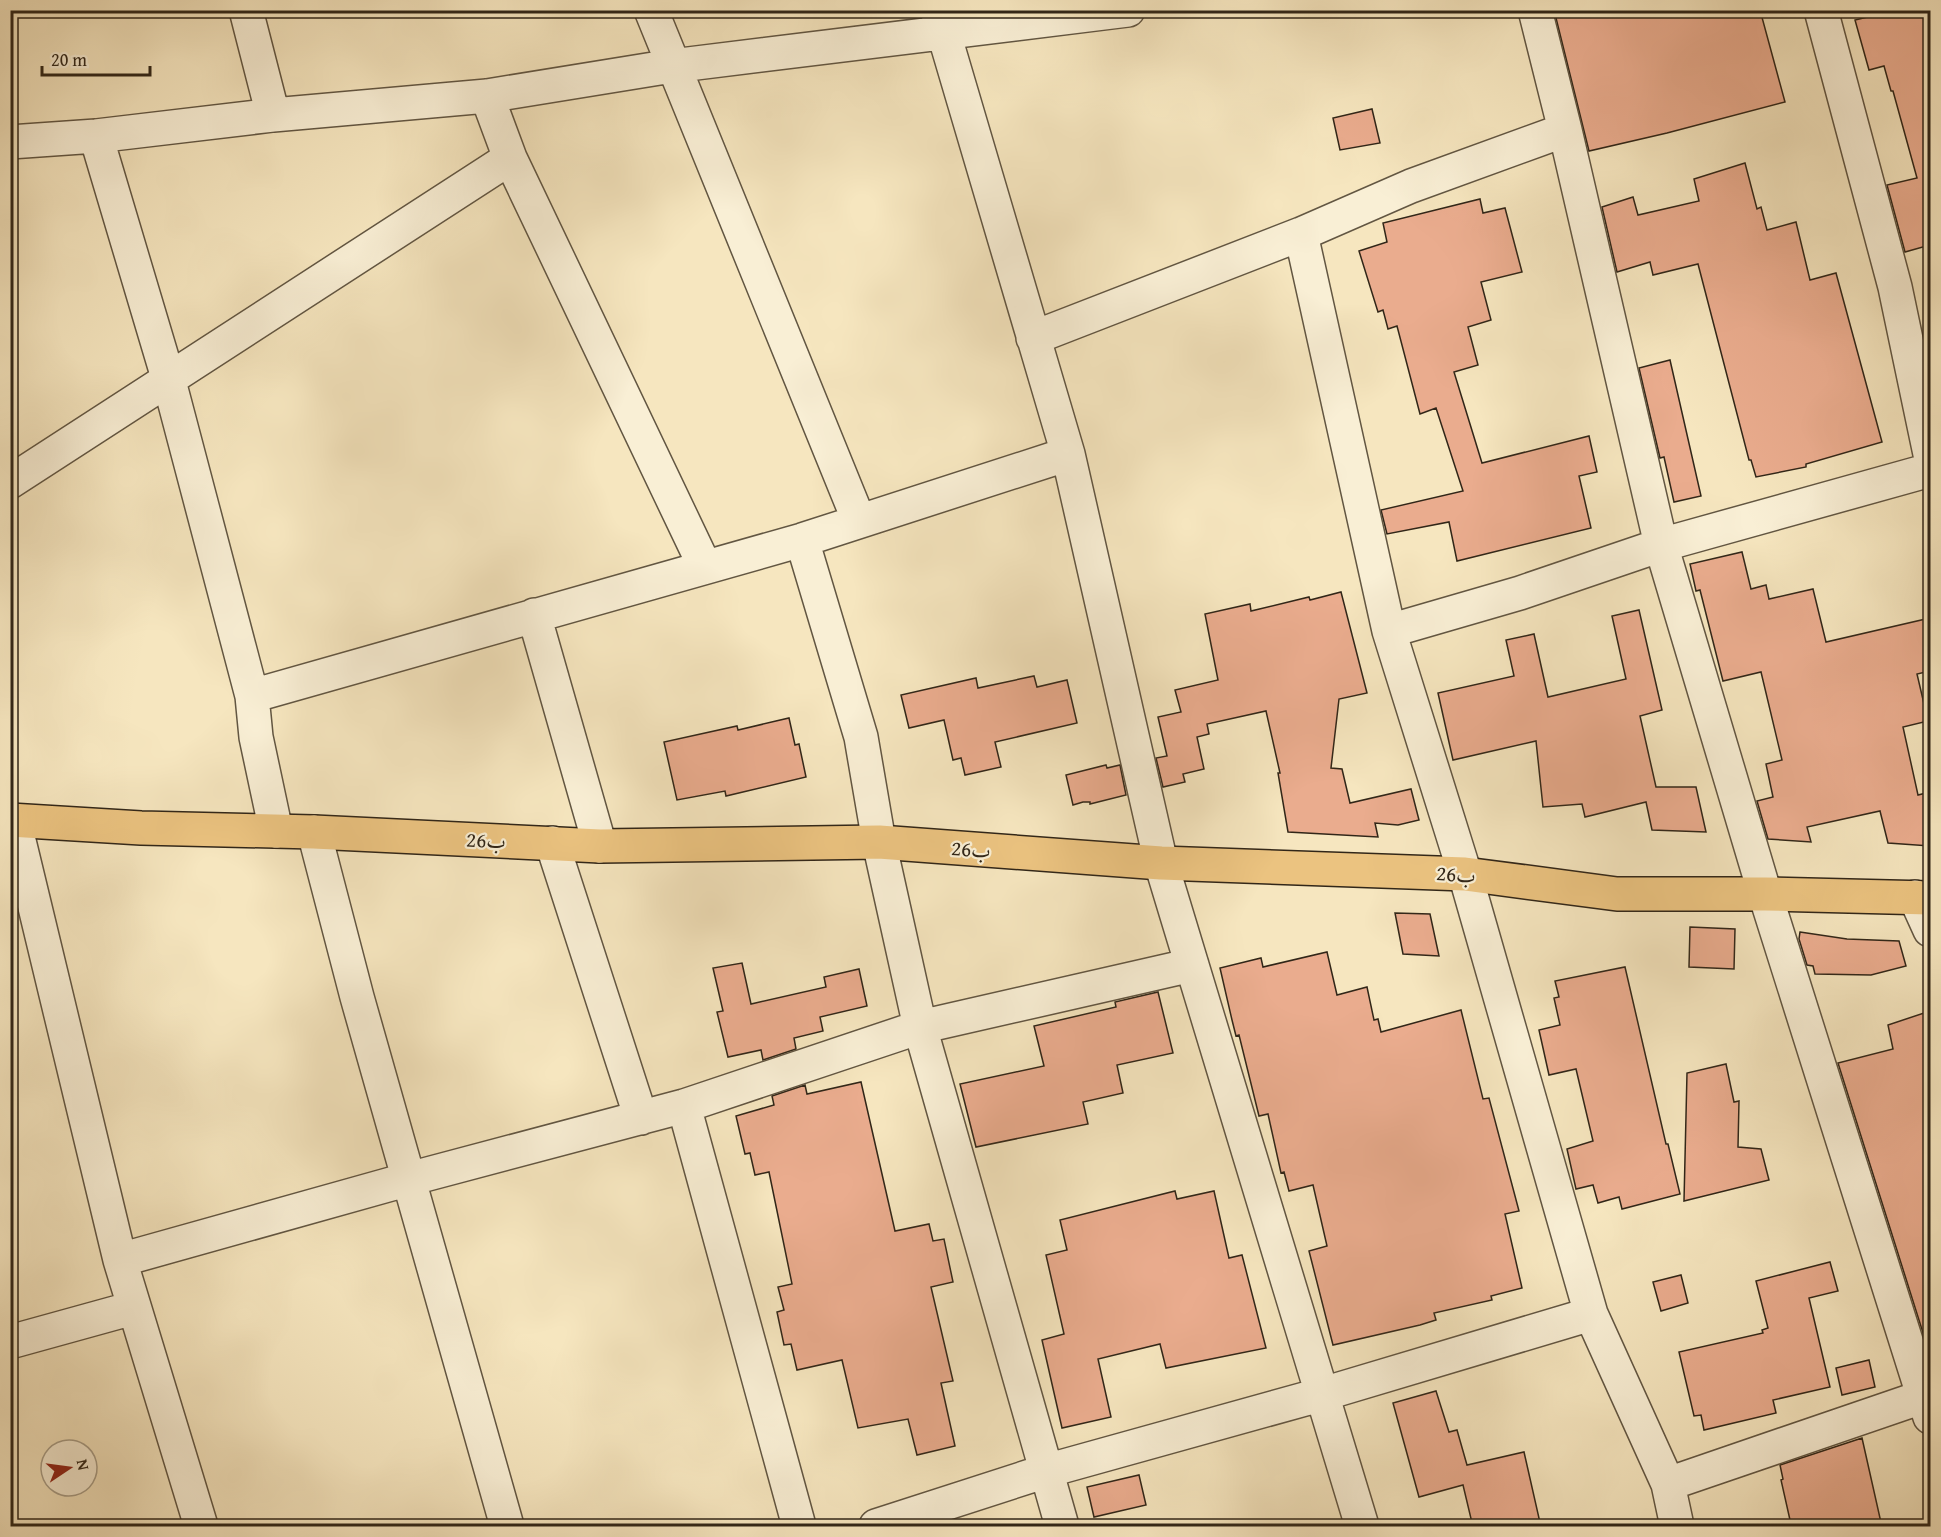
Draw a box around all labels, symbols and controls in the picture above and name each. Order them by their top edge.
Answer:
scale bar [42,39,150,77]
text: 20 m [51,46,87,73]
street label: 26ب [465,823,507,857]
street label: 26ب [950,832,992,866]
street label: 26ب [1435,857,1477,891]
north arrow [39,1438,99,1498]
text: N [71,1457,97,1473]

